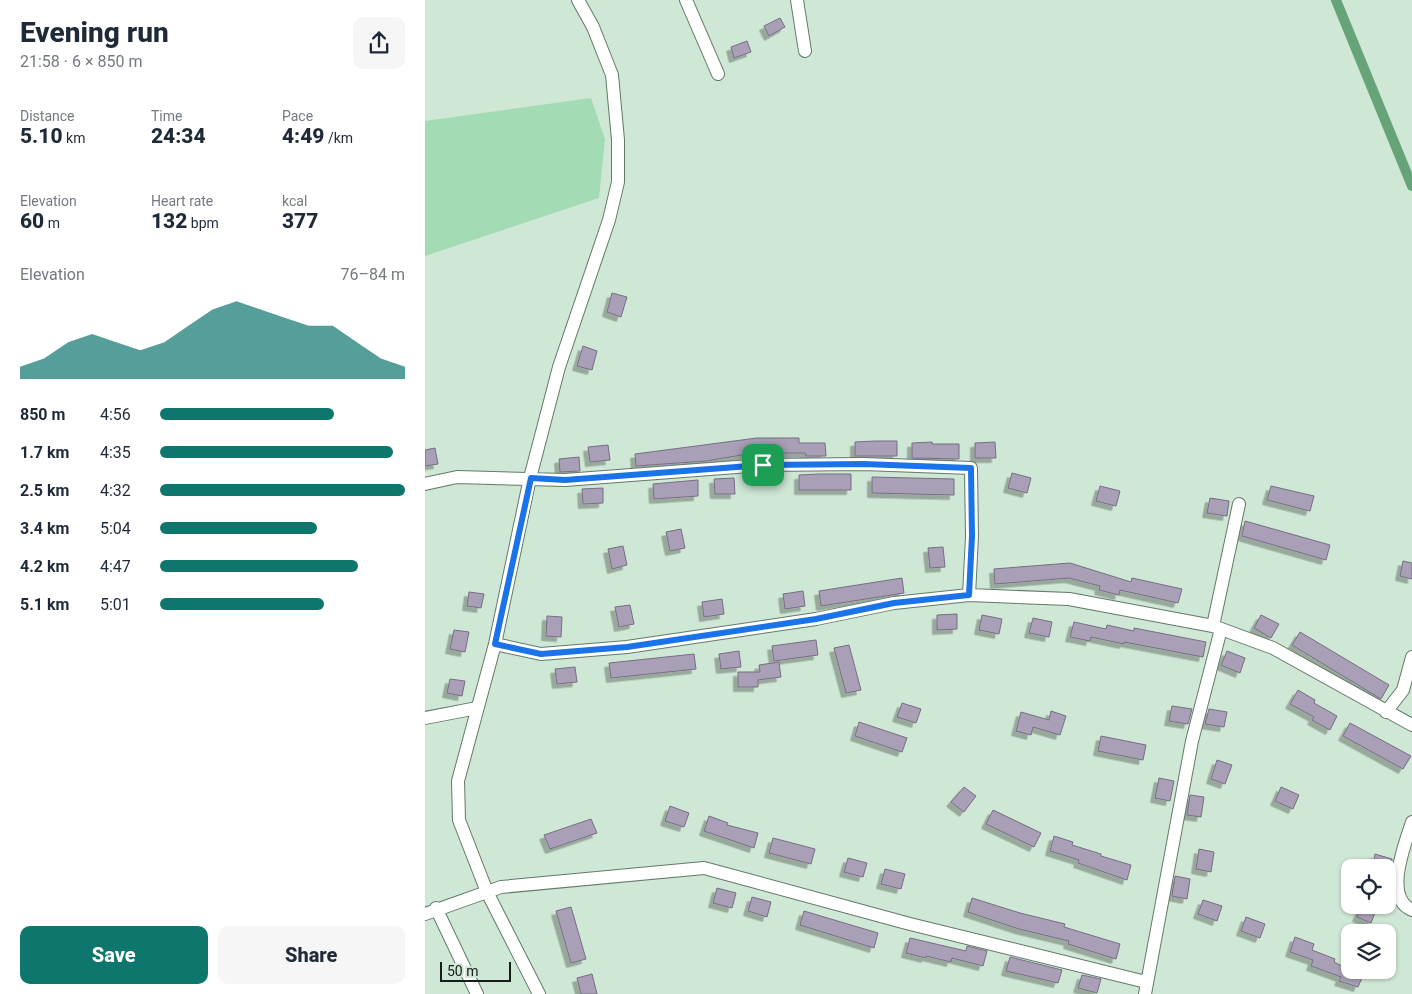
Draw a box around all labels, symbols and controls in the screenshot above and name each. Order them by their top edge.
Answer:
text: Evening run [20,16,169,49]
button: share [353,17,405,69]
text: 21:58 · 6 × 850 m [20,52,142,71]
text: Distance [20,108,75,124]
text: Time [151,108,182,124]
text: Pace [282,108,313,124]
text: 5.10 [20,124,63,148]
text: 24:34 [151,124,206,148]
text: 4:49 [282,124,324,148]
text: km [63,130,85,146]
text: /km [324,130,353,146]
text: Elevation [20,193,77,209]
text: Heart rate [151,193,213,209]
text: kcal [282,193,307,209]
text: 60 [20,209,44,233]
text: 132 [151,209,187,233]
text: 377 [282,209,318,233]
text: m [44,215,60,231]
text: bpm [187,215,219,231]
text: Elevation [20,265,85,284]
text: 76–84 m [341,265,405,284]
text: 850 m [20,405,65,424]
text: 4:56 [100,405,131,424]
text: 1.7 km [20,443,69,462]
text: 4:35 [100,443,131,462]
pin [742,444,784,486]
icon: arrive [749,451,777,479]
text: 2.5 km [20,481,69,500]
text: 4:32 [100,481,131,500]
text: 3.4 km [20,519,69,538]
text: 5:04 [100,519,131,538]
text: 4.2 km [20,557,69,576]
text: 4:47 [100,557,131,576]
text: 5.1 km [20,595,69,614]
text: 5:01 [100,595,131,614]
map controls [1341,859,1396,979]
button: locate [1341,859,1396,914]
button: layers [1341,924,1396,979]
button: Save [20,926,208,984]
button: Share [218,926,405,984]
scale bar [440,959,511,982]
text: 50 m [447,963,479,979]

